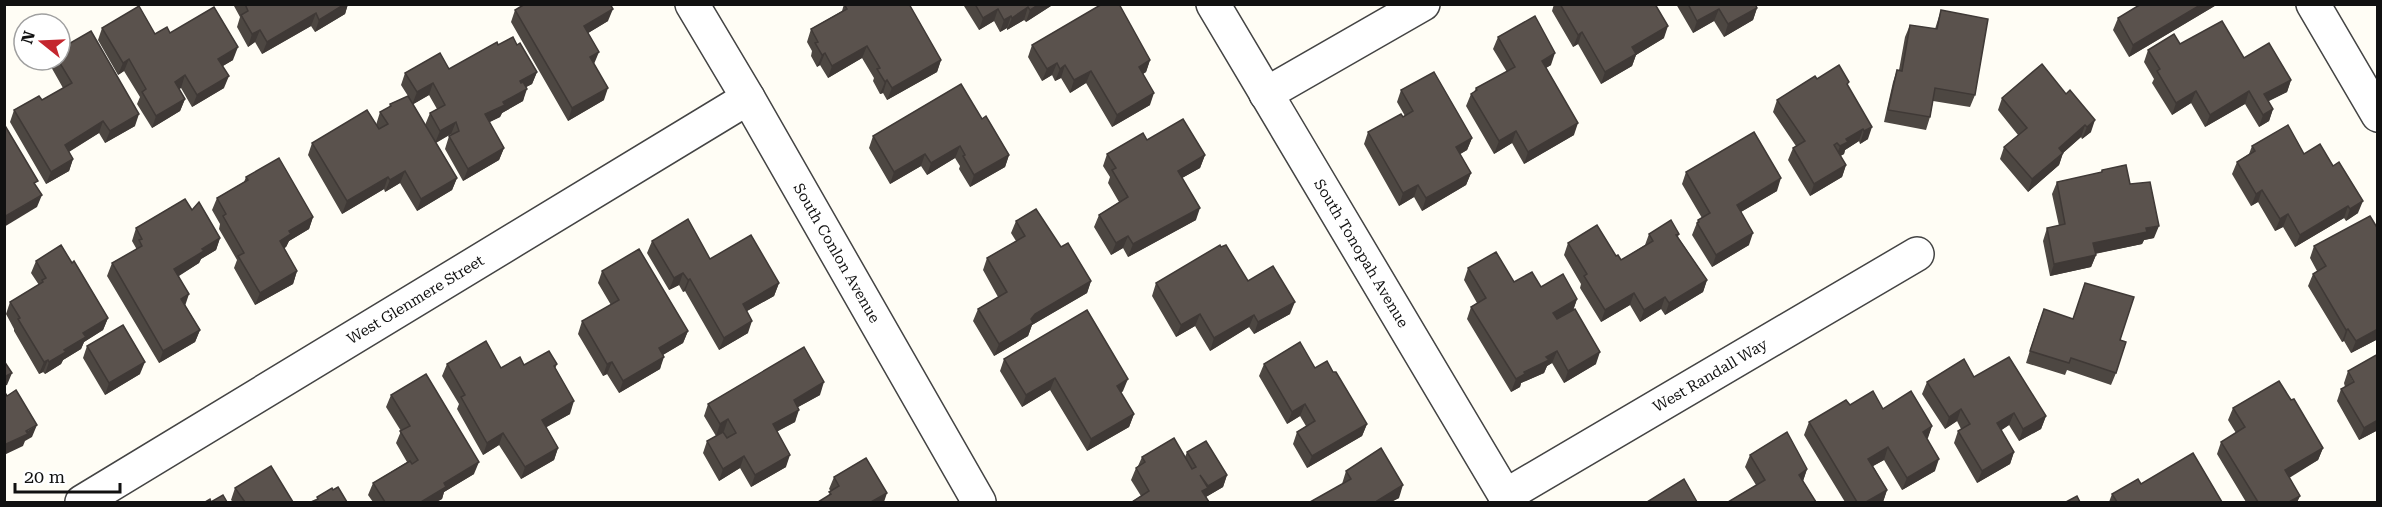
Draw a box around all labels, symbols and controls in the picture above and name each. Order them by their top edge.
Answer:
north arrow [12,12,72,72]
text: N [17,29,39,46]
street label: South Tonopah Avenue [1310,176,1412,331]
street label: South Conlon Avenue [790,180,884,326]
street label: West Glenmere Street [344,251,487,348]
street label: West Randall Way [1650,335,1771,416]
scale bar [15,456,120,494]
text: 20 m [24,466,65,487]

